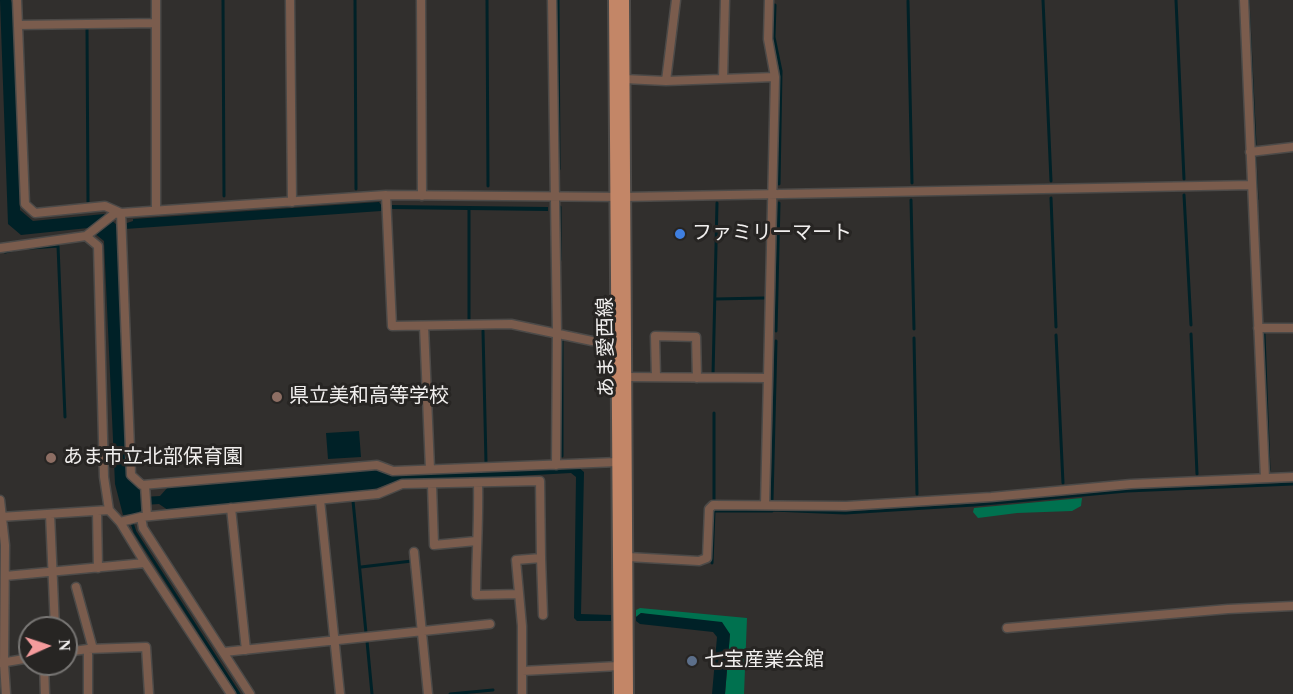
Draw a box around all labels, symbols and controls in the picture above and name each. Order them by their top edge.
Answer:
place label: ファミリーマート [692,222,852,246]
marker: ファミリーマート [673,227,687,241]
street label: あま愛西線 [594,297,620,397]
place label: 県立美和高等学校 [289,385,449,409]
marker: 県立美和高等学校 [270,390,284,404]
place label: あま市立北部保育園 [63,446,243,470]
marker: あま市立北部保育園 [44,451,58,465]
north arrow [18,616,78,676]
text: N [56,639,73,651]
place label: 七宝産業会館 [704,649,824,673]
marker: 七宝産業会館 [685,654,699,668]

